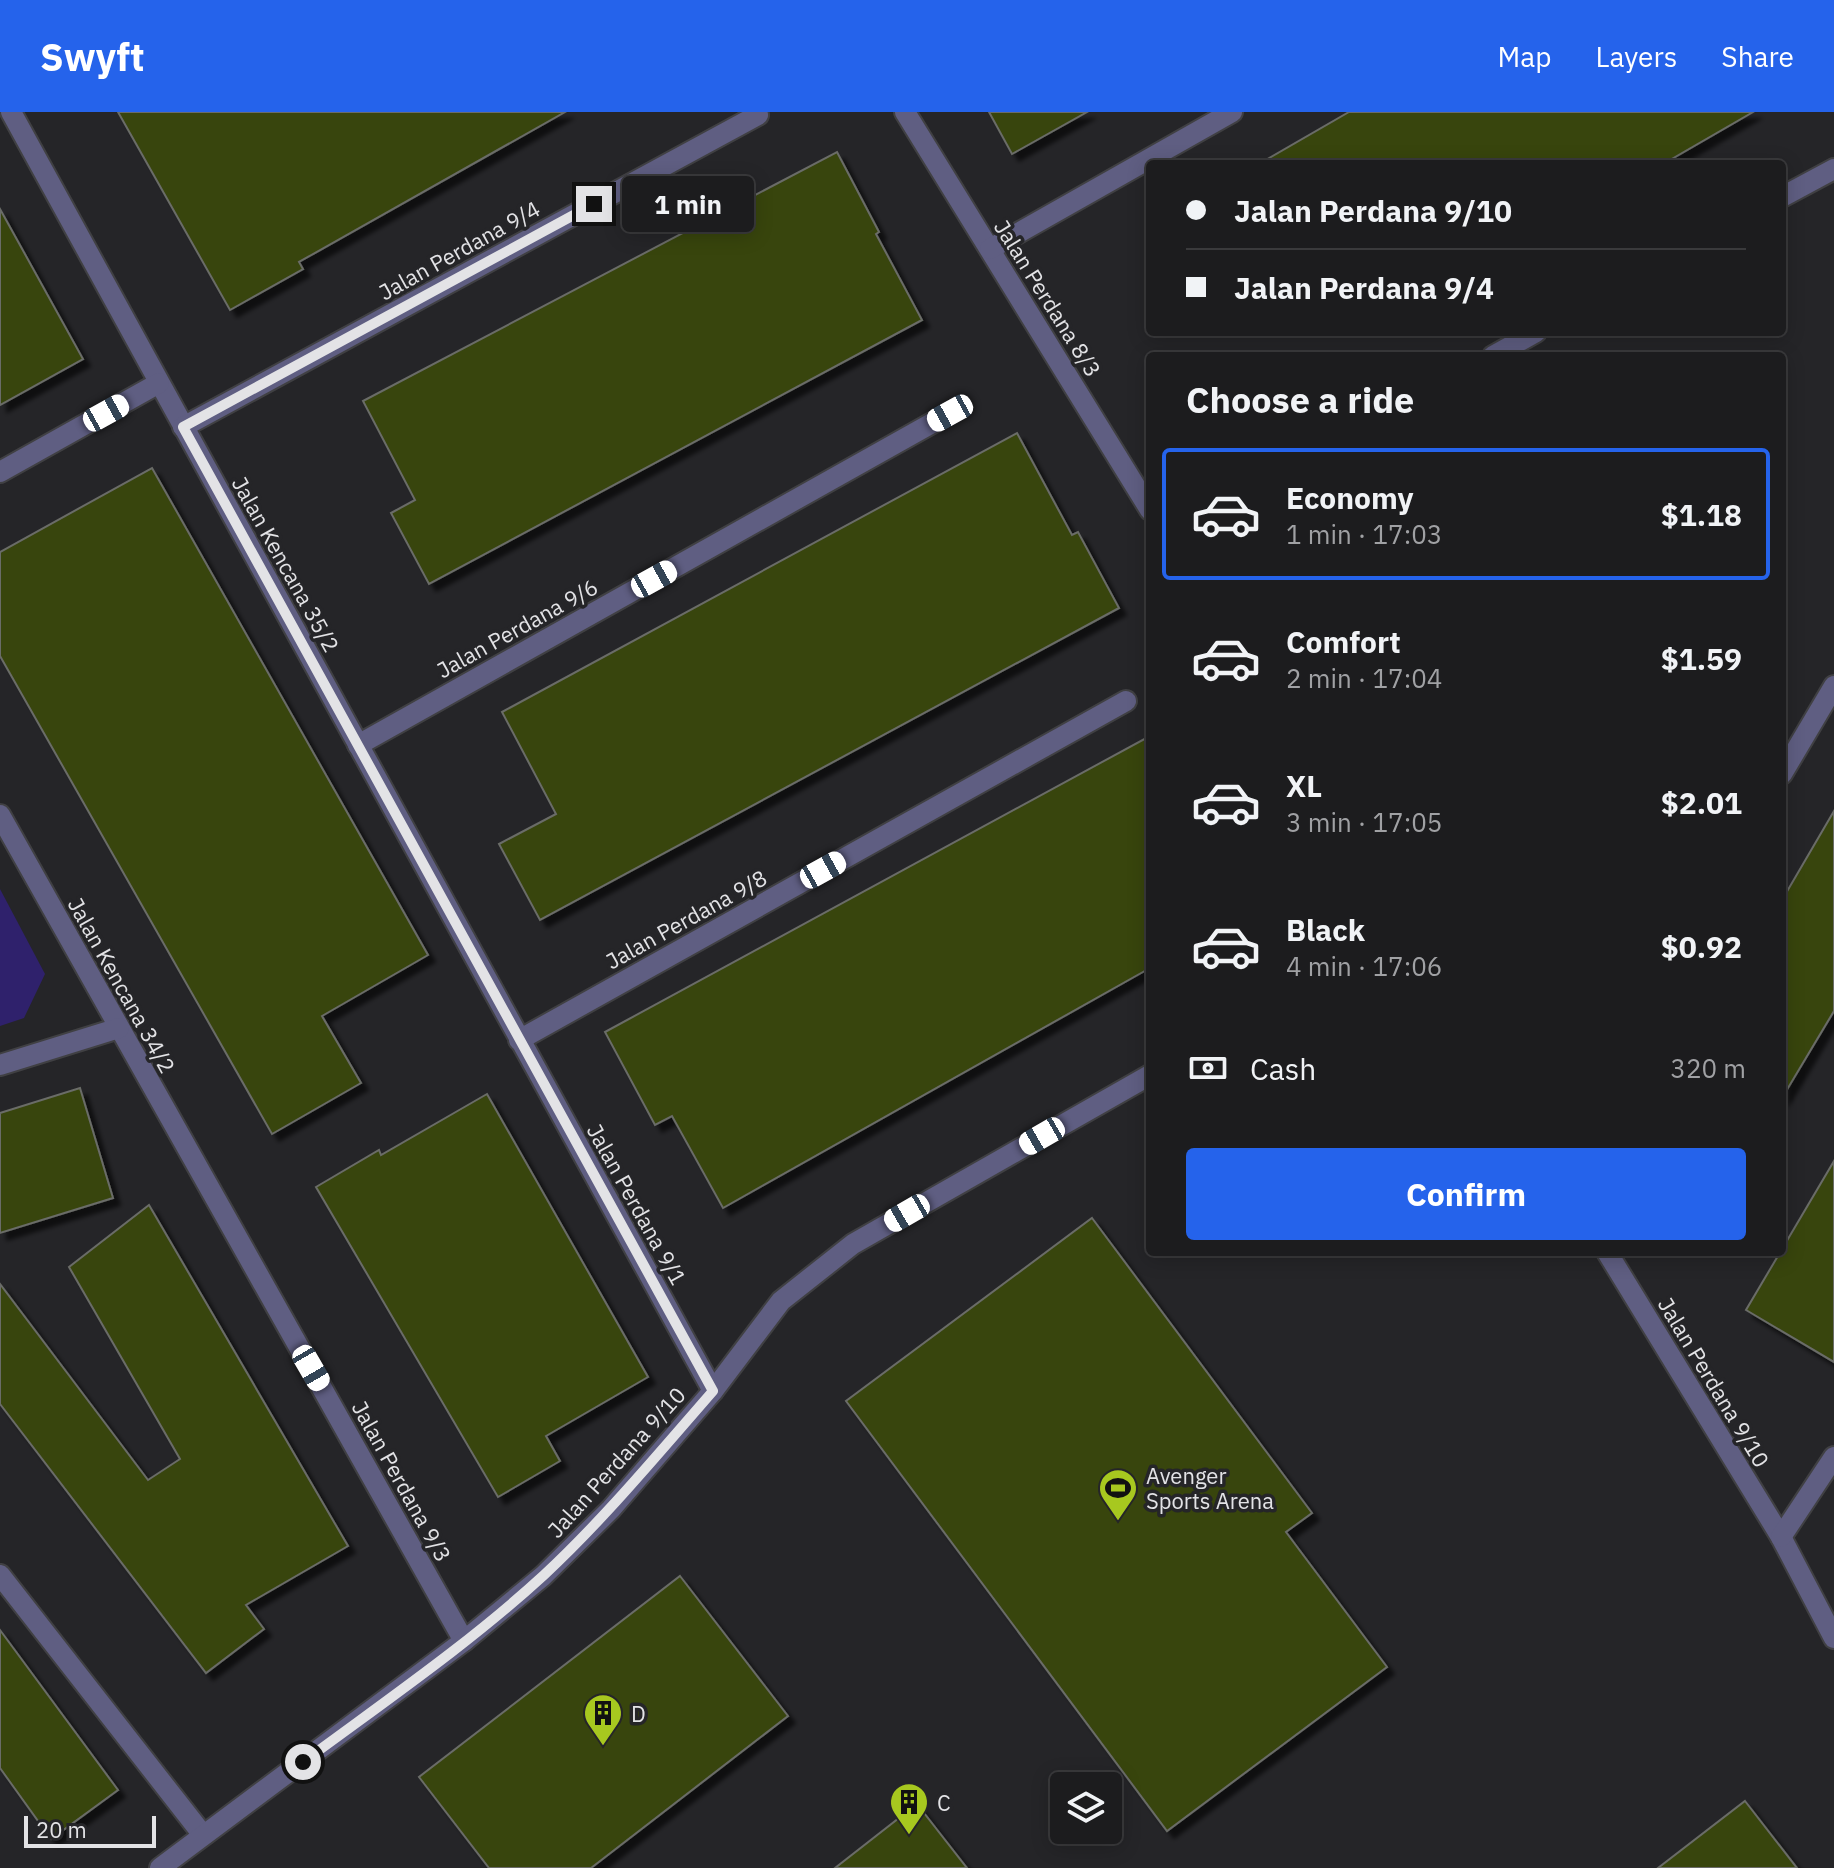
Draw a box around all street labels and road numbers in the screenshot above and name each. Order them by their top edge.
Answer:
street label: Jalan Perdana 9/4 [373,194,545,306]
street label: Jalan Perdana 8/3 [988,214,1108,382]
street label: Jalan Kencana 35/2 [226,471,346,657]
street label: Jalan Perdana 9/6 [431,572,603,684]
street label: Jalan Perdana 9/8 [600,863,772,975]
street label: Jalan Kencana 34/2 [62,892,182,1078]
street label: Jalan Perdana 9/1 [581,1118,693,1290]
street label: Jalan Perdana 9/10 [1652,1292,1776,1472]
street label: Jalan Perdana 9/10 [541,1380,691,1544]
street label: Jalan Perdana 9/3 [346,1395,458,1567]

